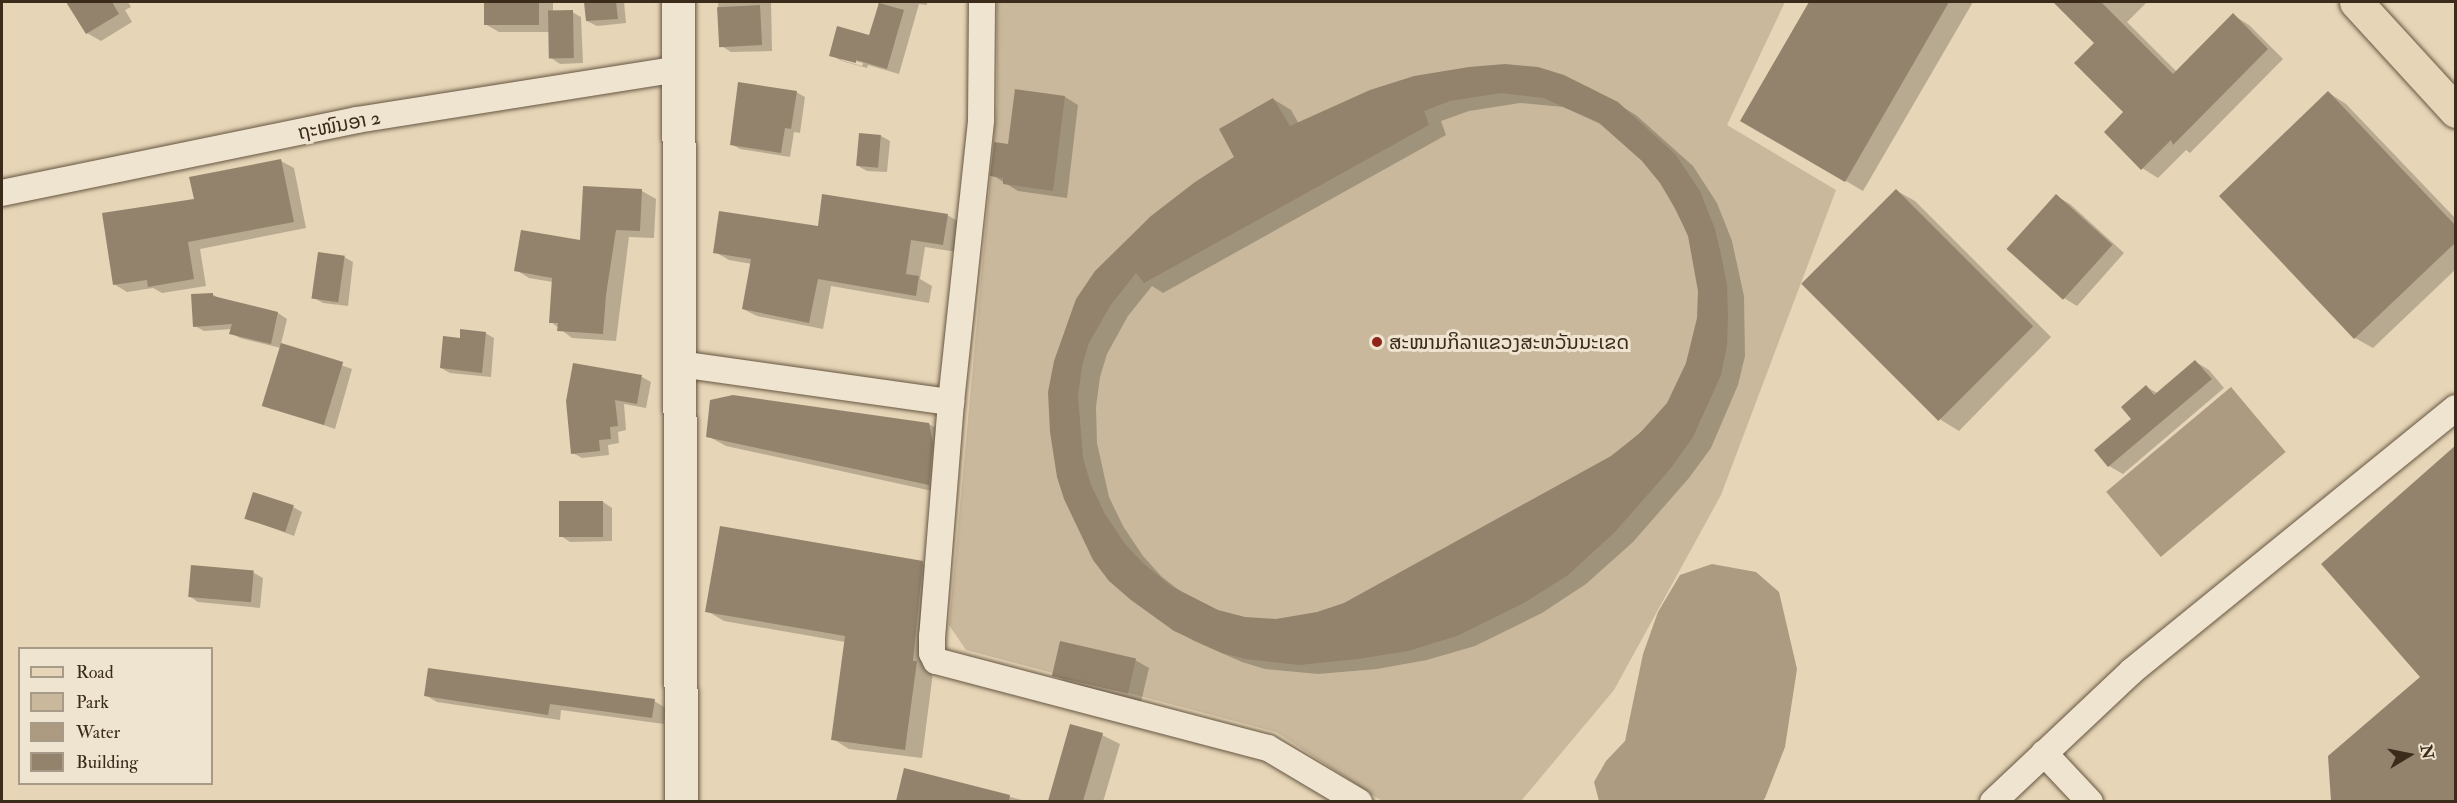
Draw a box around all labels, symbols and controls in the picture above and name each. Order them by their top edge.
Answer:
street label: ຖະໜົນອາ 2 [295,105,383,145]
place label: ສະໜາມກິລາແຂວງສະຫວັນນະເຂດ [1389,330,1629,354]
marker: ສະໜາມກິລາແຂວງສະຫວັນນະເຂດ [1370,335,1384,349]
legend [18,647,213,785]
text: Road [76,661,114,684]
text: Park [76,691,109,714]
text: Water [76,721,120,744]
north arrow [2379,725,2439,785]
text: N [2416,743,2438,761]
text: Building [76,751,138,774]

